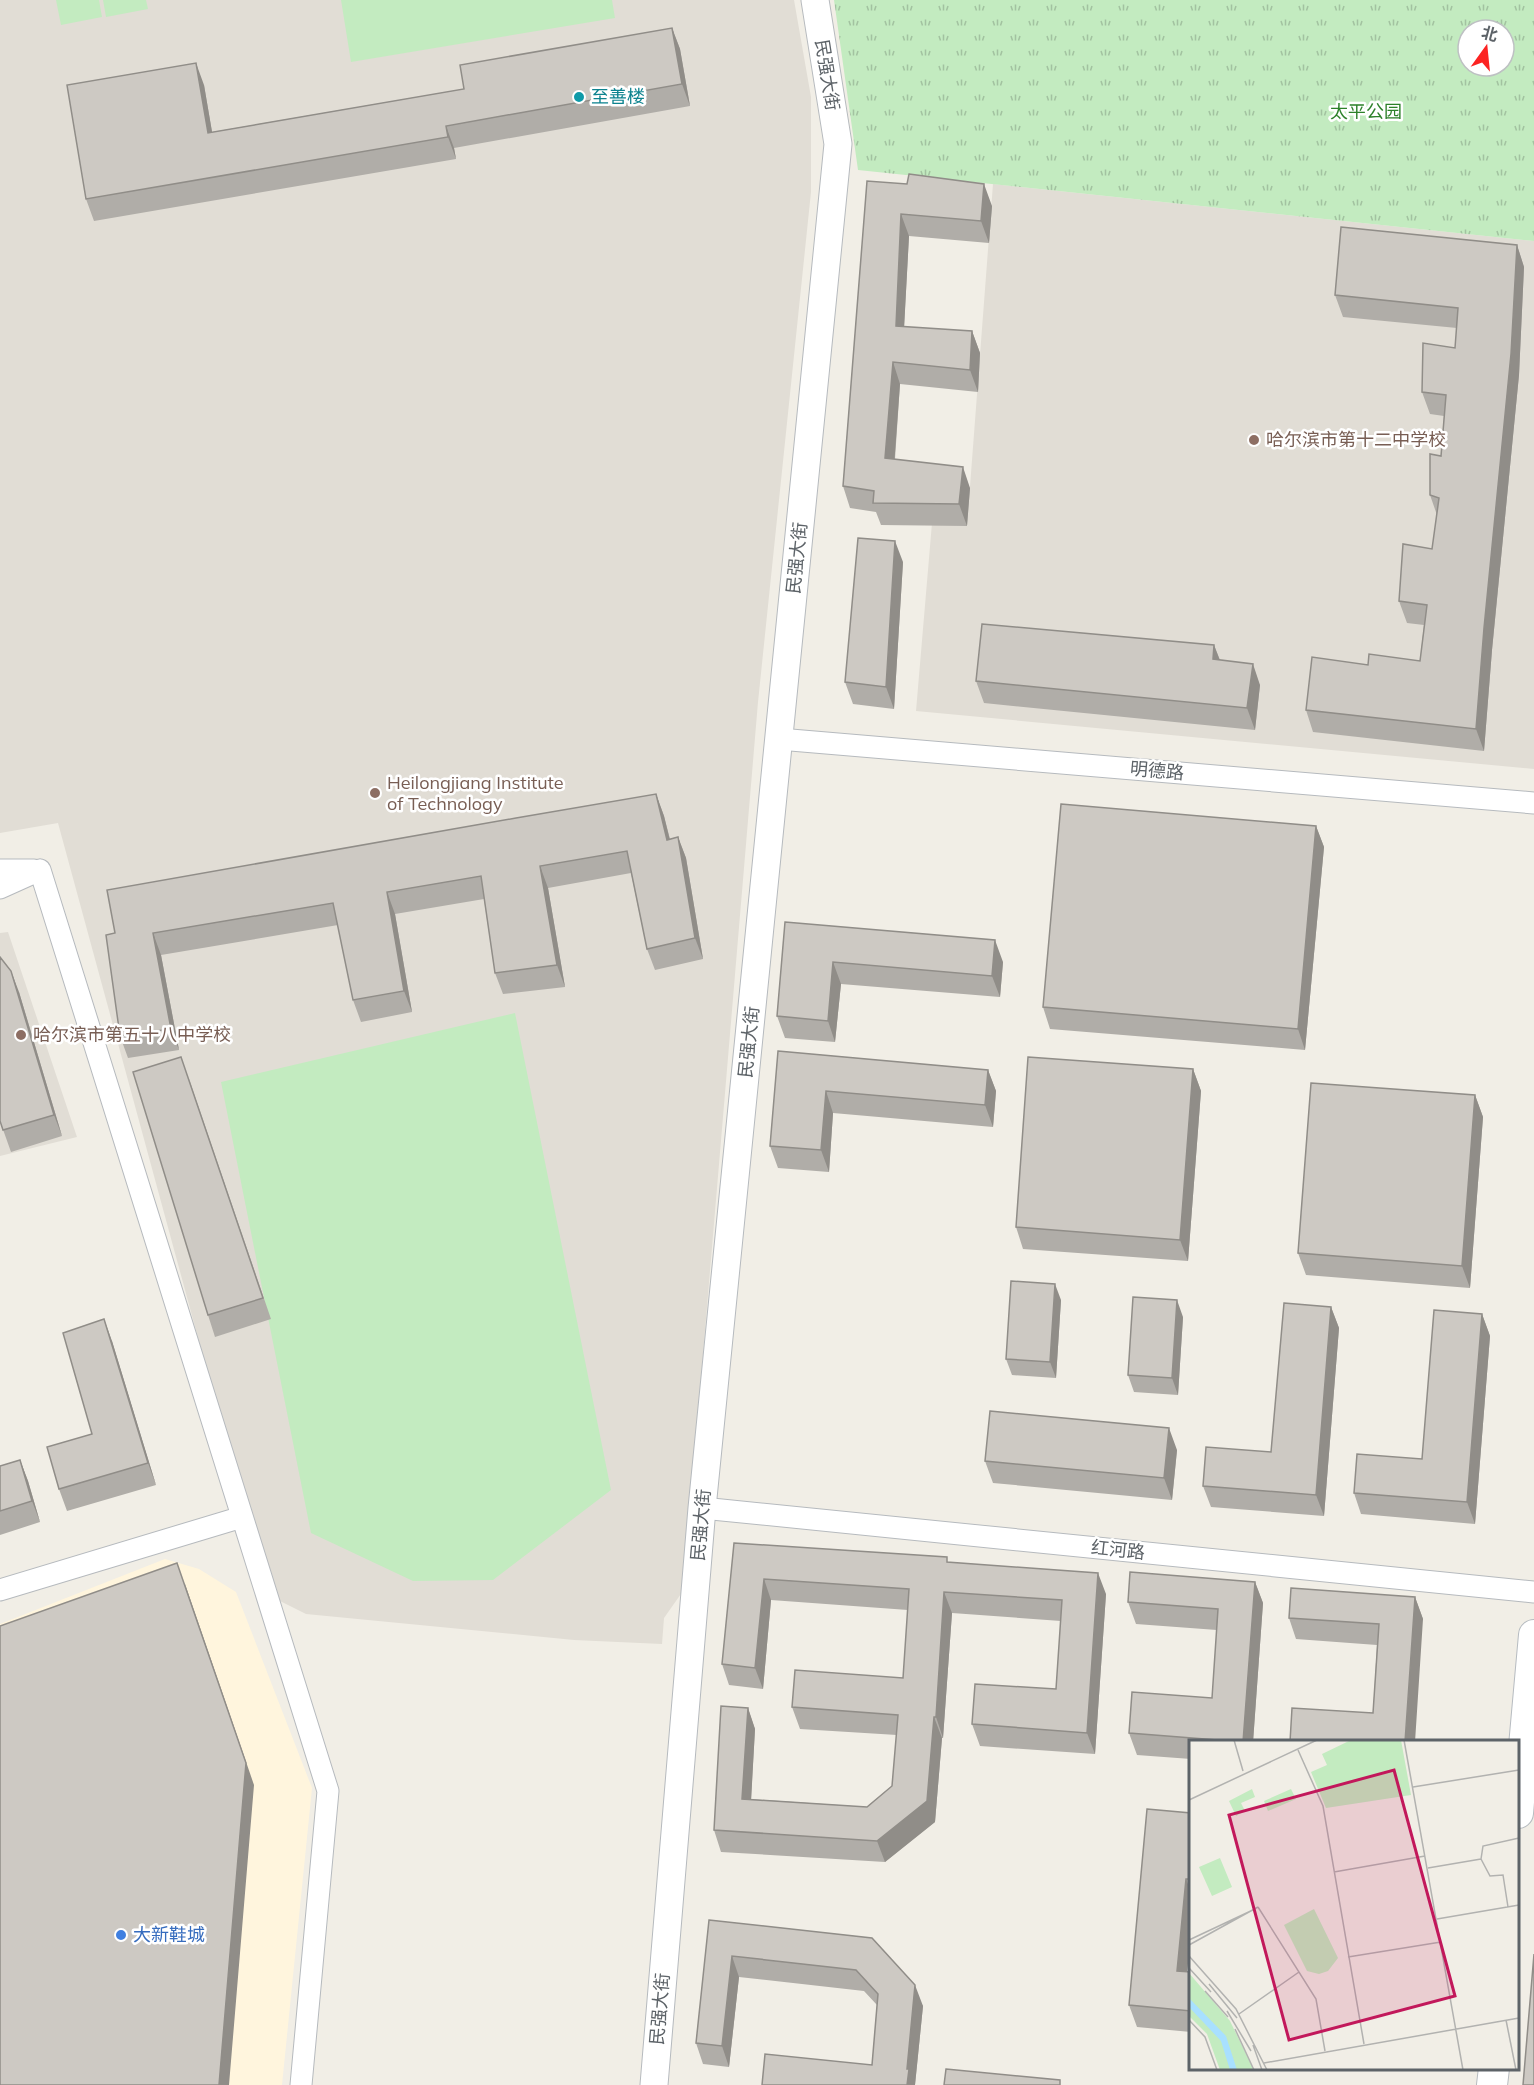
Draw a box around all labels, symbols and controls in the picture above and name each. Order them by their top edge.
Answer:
north arrow [1456,18,1516,78]
text: 北 [1480,22,1500,45]
street label: 民强大街 [811,38,844,112]
place label: 至善楼 [591,85,645,108]
marker: 至善楼 [572,90,586,104]
park label: 太平公园 [1330,100,1402,123]
place label: 哈尔滨市第十二中学校 [1266,428,1446,451]
marker: 哈尔滨市第十二中学校 [1247,433,1261,447]
street label: 民强大街 [781,521,812,595]
street label: 明德路 [1129,757,1185,784]
place label: Heilongjiang Institute of Technology [387,771,564,815]
marker: Heilongjiang Institute of Technology [368,786,382,800]
street label: 民强大街 [733,1005,764,1079]
place label: 哈尔滨市第五十八中学校 [33,1023,231,1046]
marker: 哈尔滨市第五十八中学校 [14,1028,28,1042]
street label: 民强大街 [686,1488,715,1562]
street label: 红河路 [1090,1535,1146,1564]
inset map [1189,1740,1519,2070]
place label: 大新鞋城 [133,1923,205,1946]
marker: 大新鞋城 [114,1928,128,1942]
street label: 民强大街 [645,1972,674,2046]

